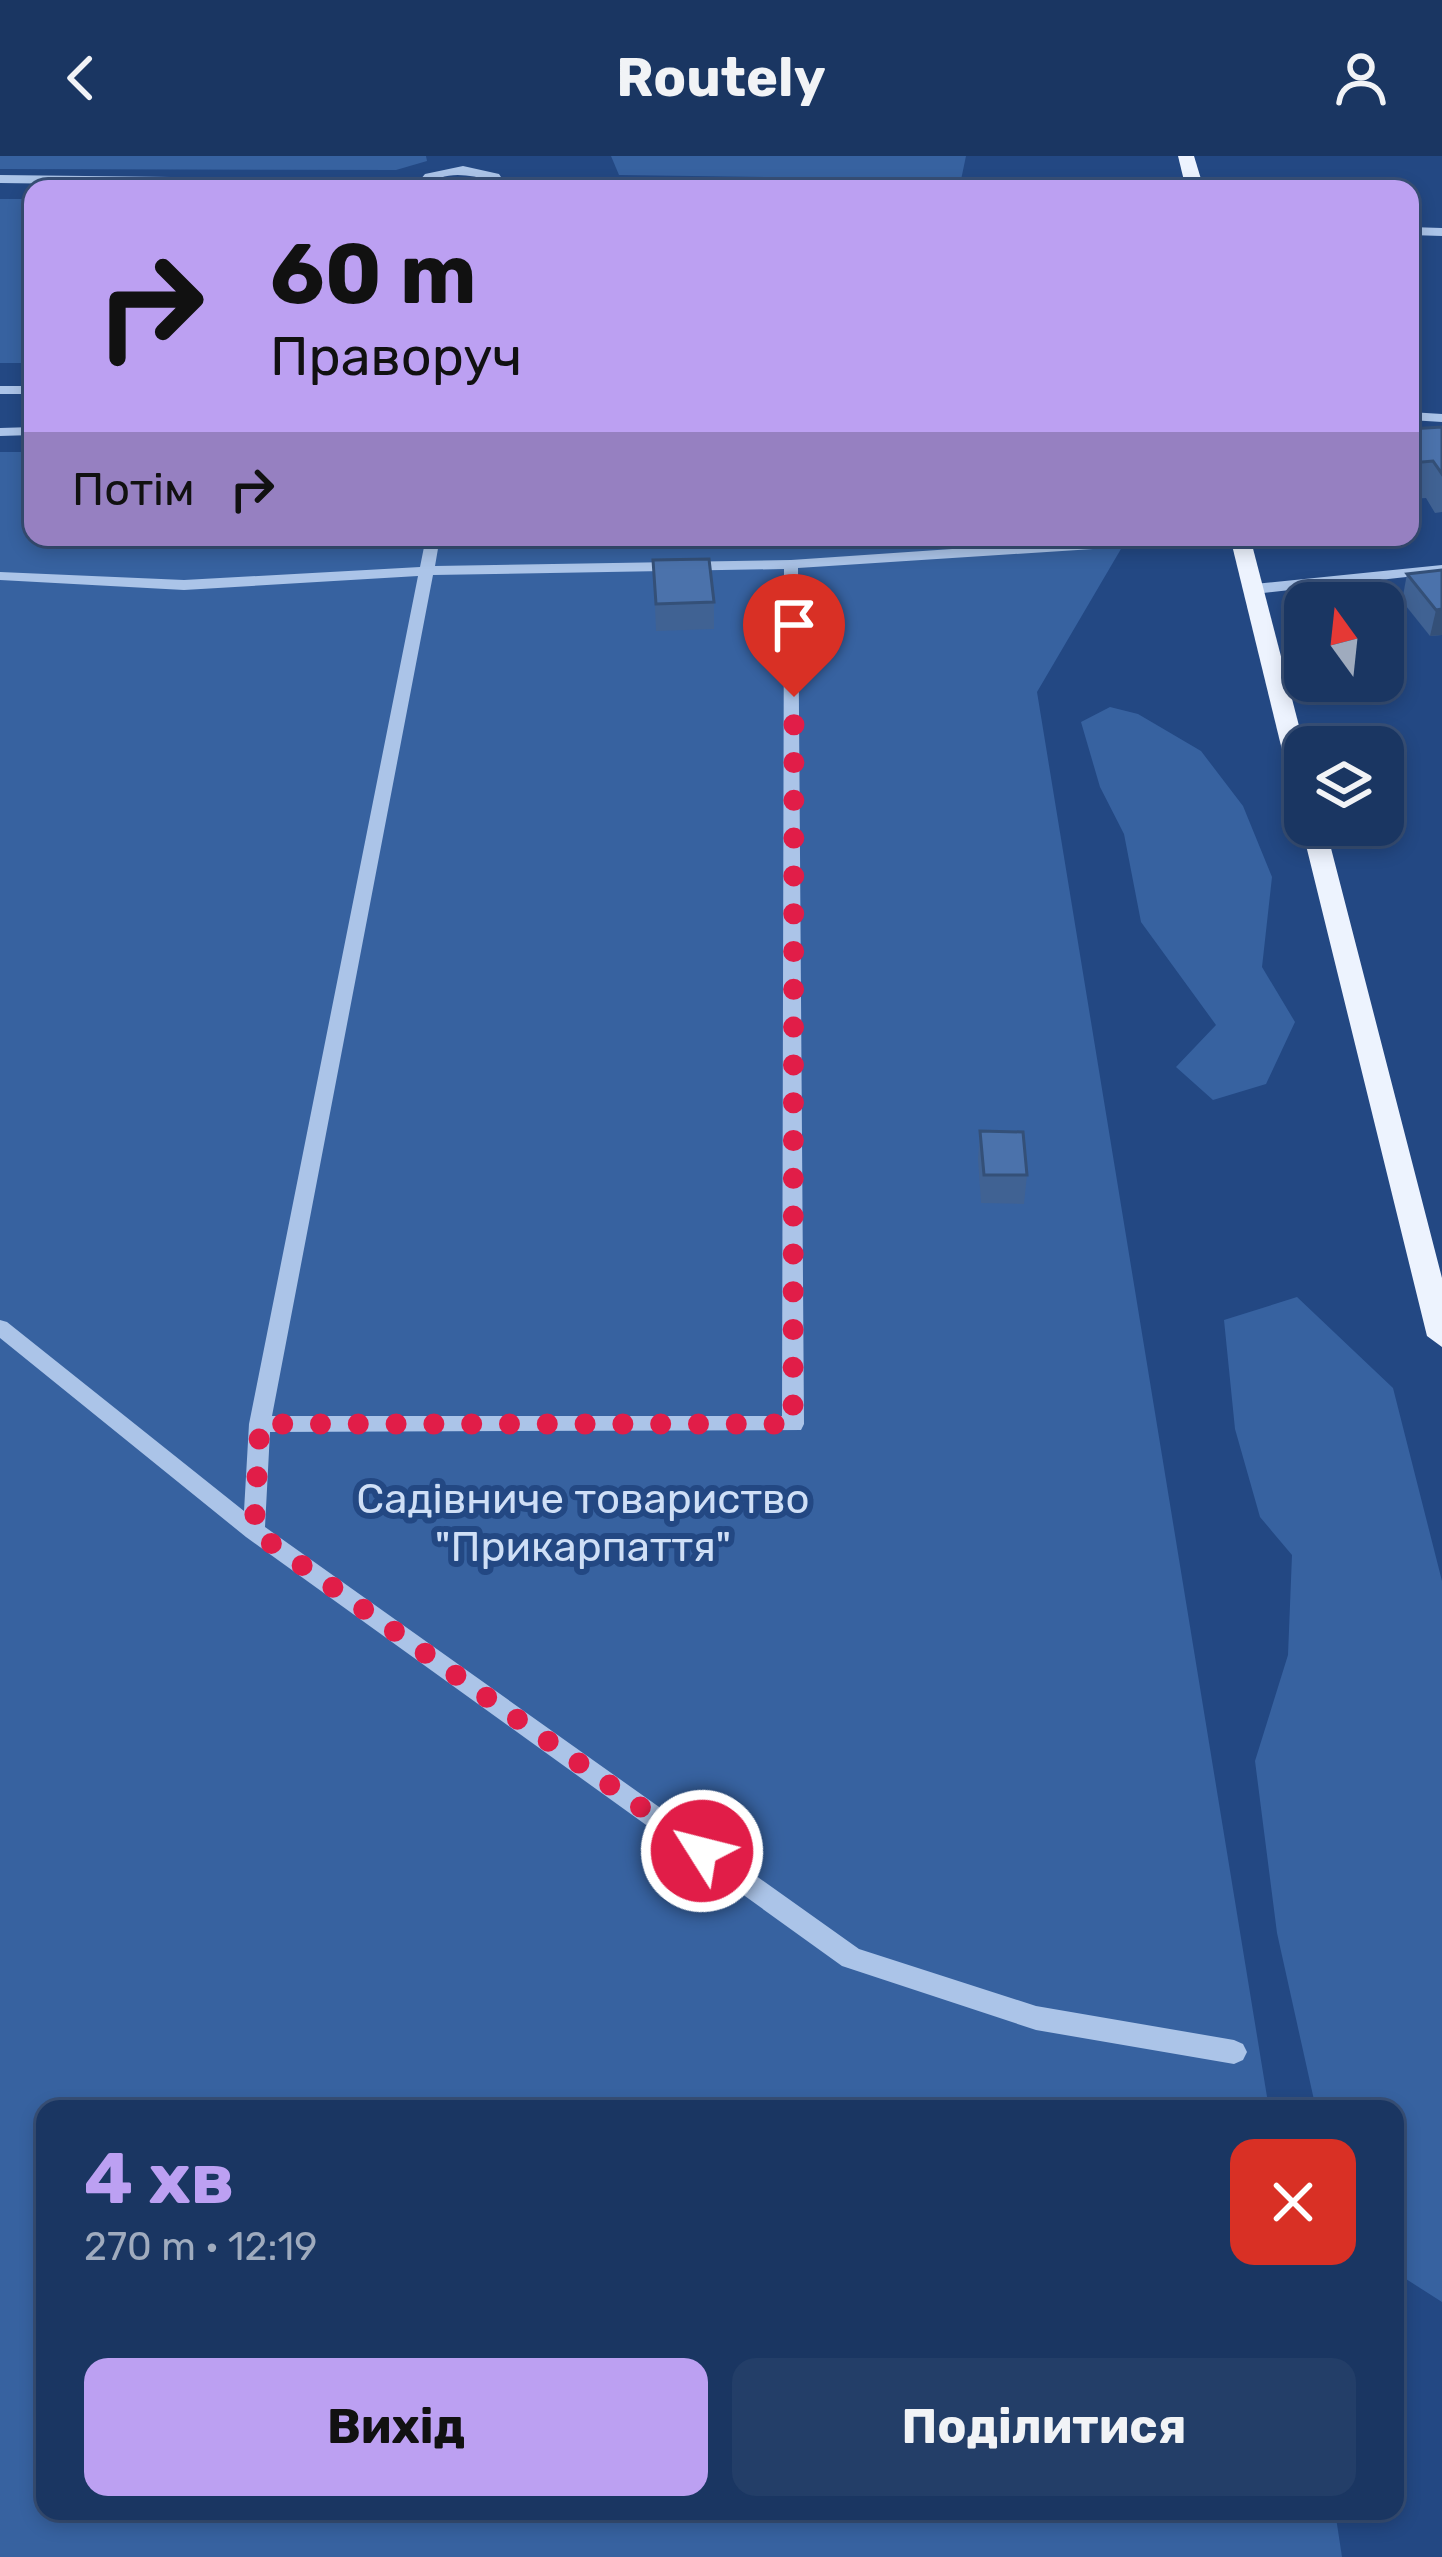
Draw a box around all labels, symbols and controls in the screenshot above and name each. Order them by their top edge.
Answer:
icon: back [48,45,114,111]
icon: person [1328,45,1394,111]
text: Routely [616,46,826,110]
text: 60 m [270,224,477,324]
icon: right [72,228,228,384]
text: Праворуч [270,325,522,389]
icon: right [219,456,285,522]
text: Потім [72,463,195,516]
pin [743,574,845,697]
north arrow [1284,582,1404,702]
map controls [1284,582,1404,846]
icon: arrive [761,592,827,658]
button: layers [1284,726,1404,846]
park label: Садівниче товариство "Прикарпаття" [356,1474,810,1572]
position arrow [639,1788,765,1914]
text: 4 хв [84,2136,234,2221]
button: close [1230,2139,1356,2265]
text: 270 m · 12:19 [84,2224,317,2270]
button: Вихід [84,2358,708,2496]
button: Поділитися [732,2358,1356,2496]

